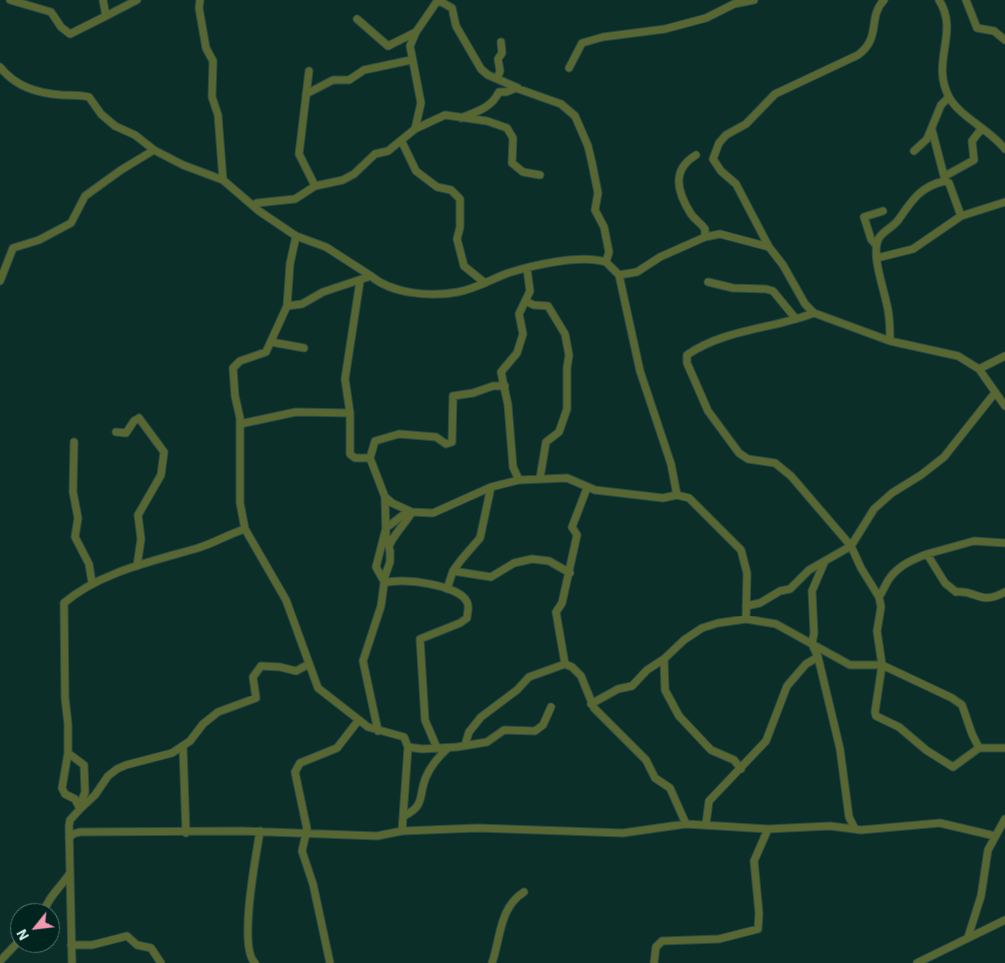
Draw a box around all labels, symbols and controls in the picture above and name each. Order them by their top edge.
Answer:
north arrow [10,903,60,953]
text: N [12,926,33,944]

